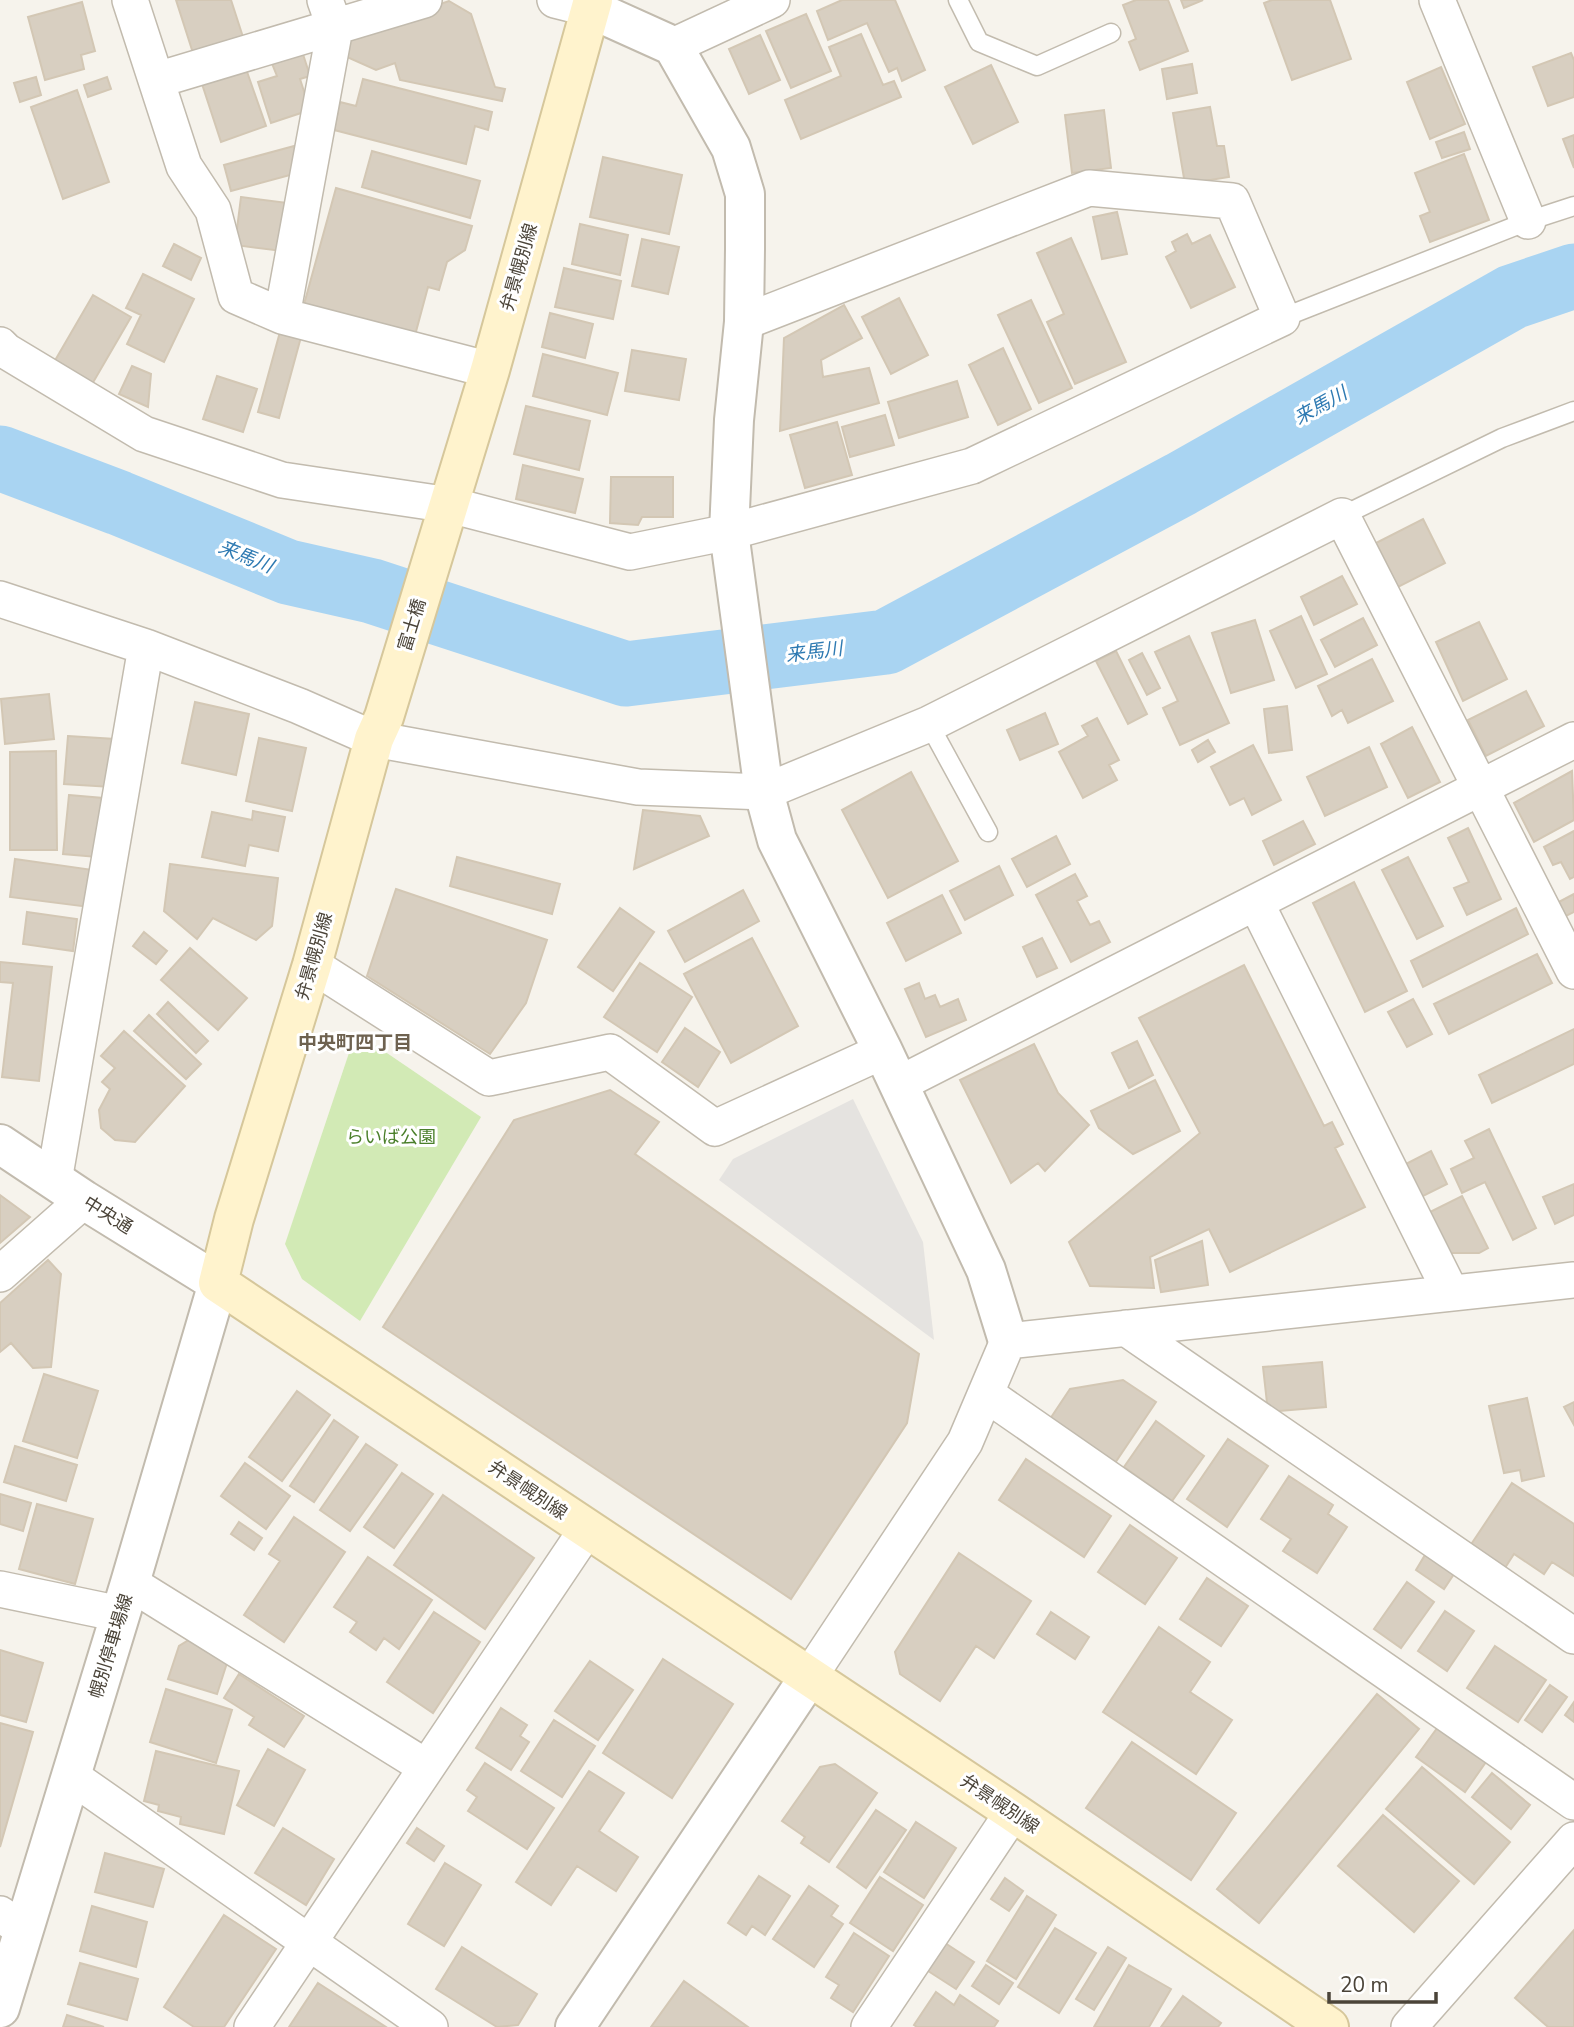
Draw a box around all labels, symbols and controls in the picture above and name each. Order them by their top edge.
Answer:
street label: 弁景幌別線 [495,220,543,314]
water label: 来馬川 [1289,380,1353,431]
water label: 来馬川 [214,534,279,580]
street label: 富士橋 [393,596,431,654]
water label: 来馬川 [784,635,846,668]
street label: 弁景幌別線 [290,909,338,1003]
district label: 中央町四丁目 [298,1030,412,1056]
park label: らいば公園 [346,1125,436,1149]
street label: 中央通 [79,1191,137,1239]
street label: 弁景幌別線 [484,1455,572,1525]
street label: 幌別停車場線 [84,1591,138,1701]
street label: 弁景幌別線 [956,1769,1044,1839]
scale bar [1329,1960,1436,2004]
text: 20 m [1340,1971,1389,1999]

